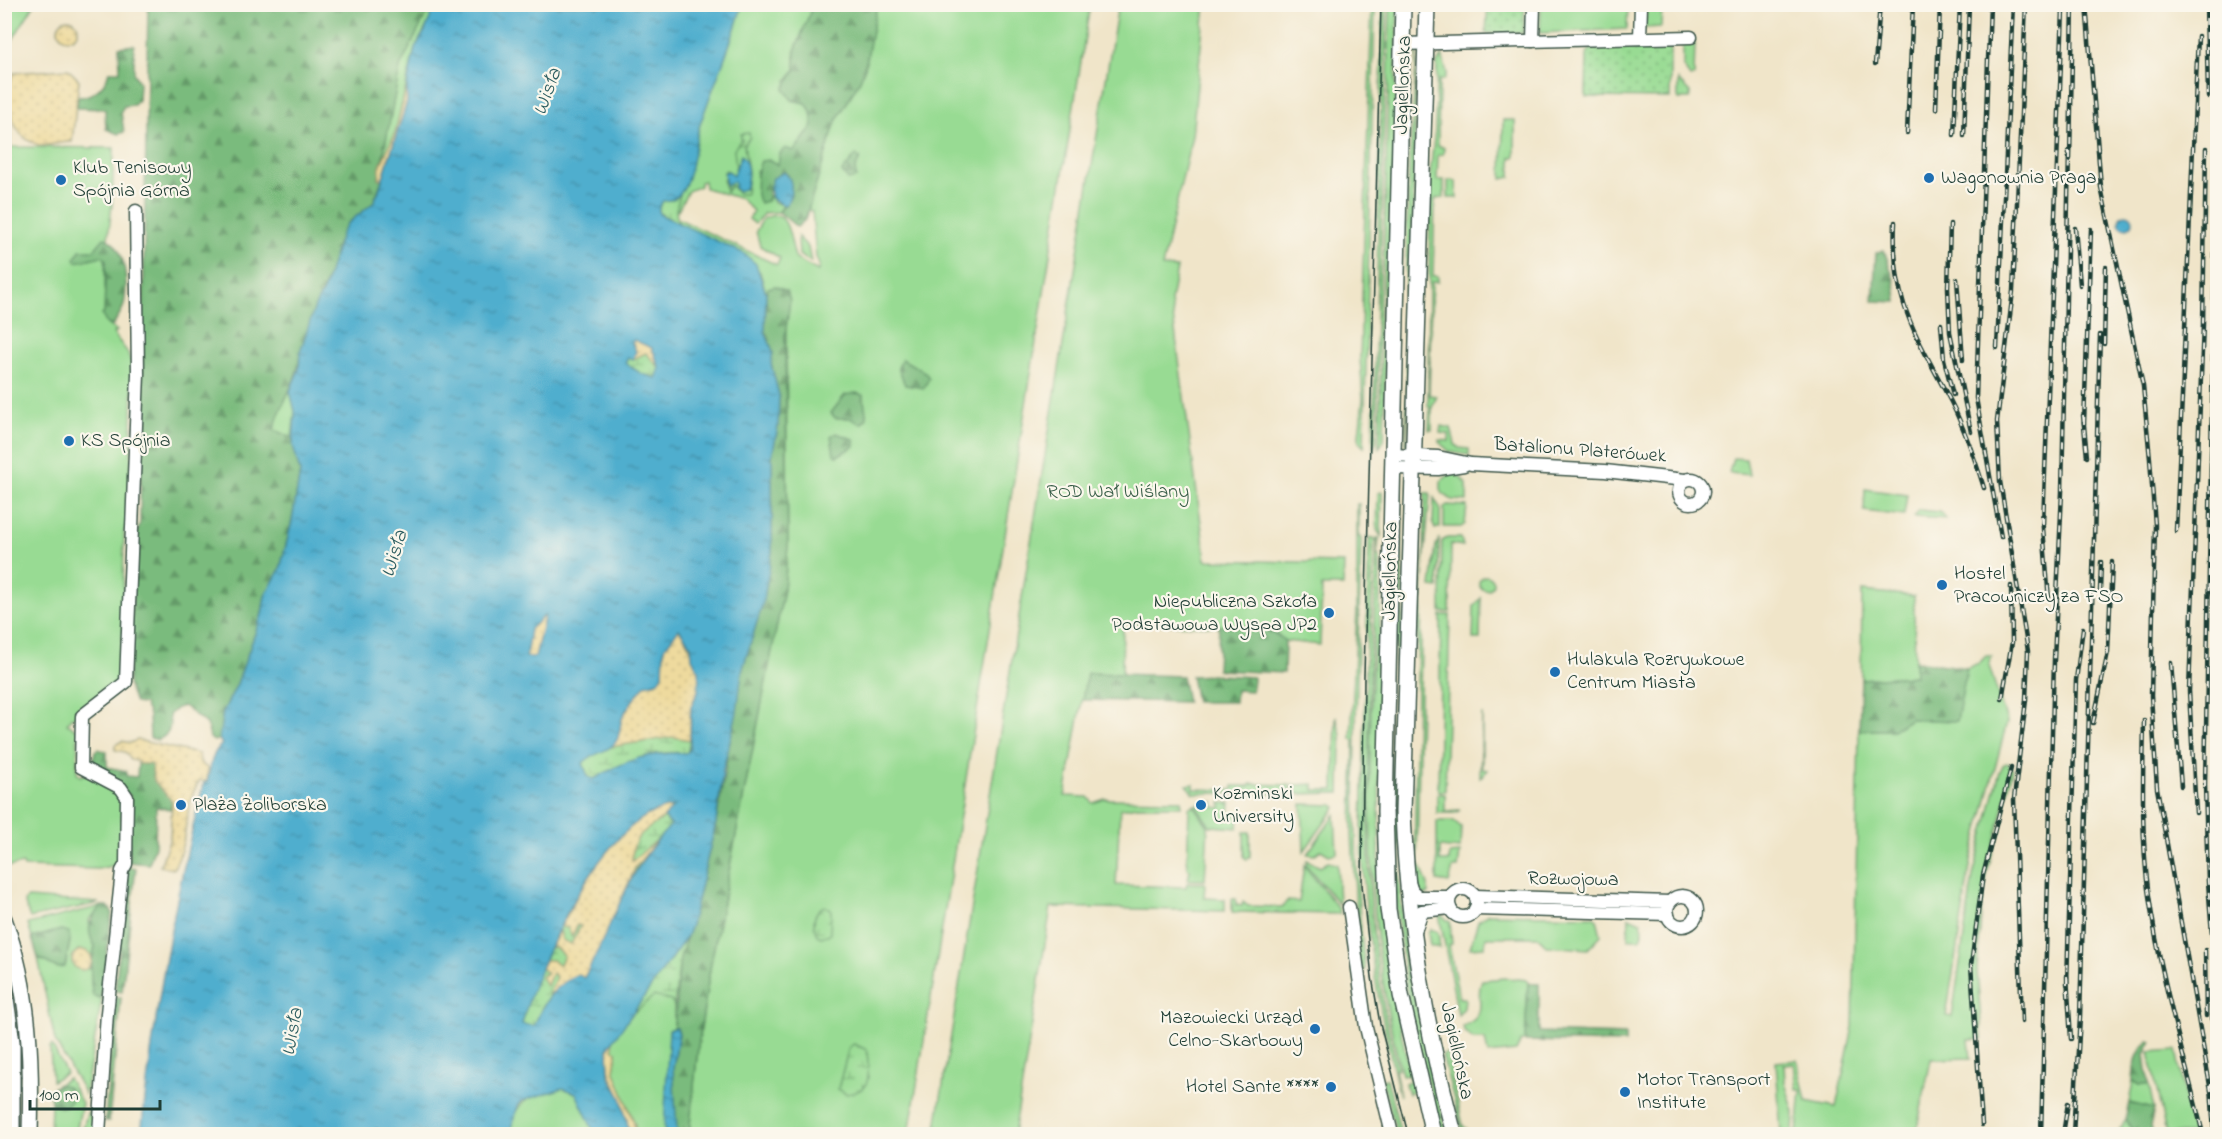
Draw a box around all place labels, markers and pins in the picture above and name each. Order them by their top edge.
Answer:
place label: Klub Tenisowy Spójnia Górna [73,154,192,206]
place label: Wagonownia Praga [1941,164,2097,194]
marker: Wagonownia Praga [1922,171,1936,185]
marker: Klub Tenisowy Spójnia Górna [54,173,68,187]
place label: KS Spójnia [81,427,171,456]
marker: KS Spójnia [62,434,76,448]
place label: Hostel Pracowniczy za FSO [1954,560,2124,612]
marker: Hostel Pracowniczy za FSO [1935,578,1949,592]
place label: Niepubliczna Szkoła Podstawowa Wyspa JP2 [1111,588,1317,640]
marker: Niepubliczna Szkoła Podstawowa Wyspa JP2 [1322,606,1336,620]
place label: Hulakula Rozrywkowe Centrum Miasta [1567,646,1745,698]
marker: Hulakula Rozrywkowe Centrum Miasta [1548,665,1562,679]
place label: Kozminski University [1213,780,1294,832]
place label: Plaża Żoliborska [193,791,327,820]
marker: Plaża Żoliborska [174,798,188,812]
marker: Kozminski University [1194,798,1208,812]
place label: Mazowiecki Urząd Celno-Skarbowy [1160,1004,1303,1056]
marker: Mazowiecki Urząd Celno-Skarbowy [1308,1022,1322,1036]
place label: Motor Transport Institute [1637,1066,1771,1118]
place label: Hotel Sante **** [1186,1073,1319,1102]
marker: Hotel Sante **** [1324,1080,1338,1094]
marker: Motor Transport Institute [1618,1085,1632,1099]

